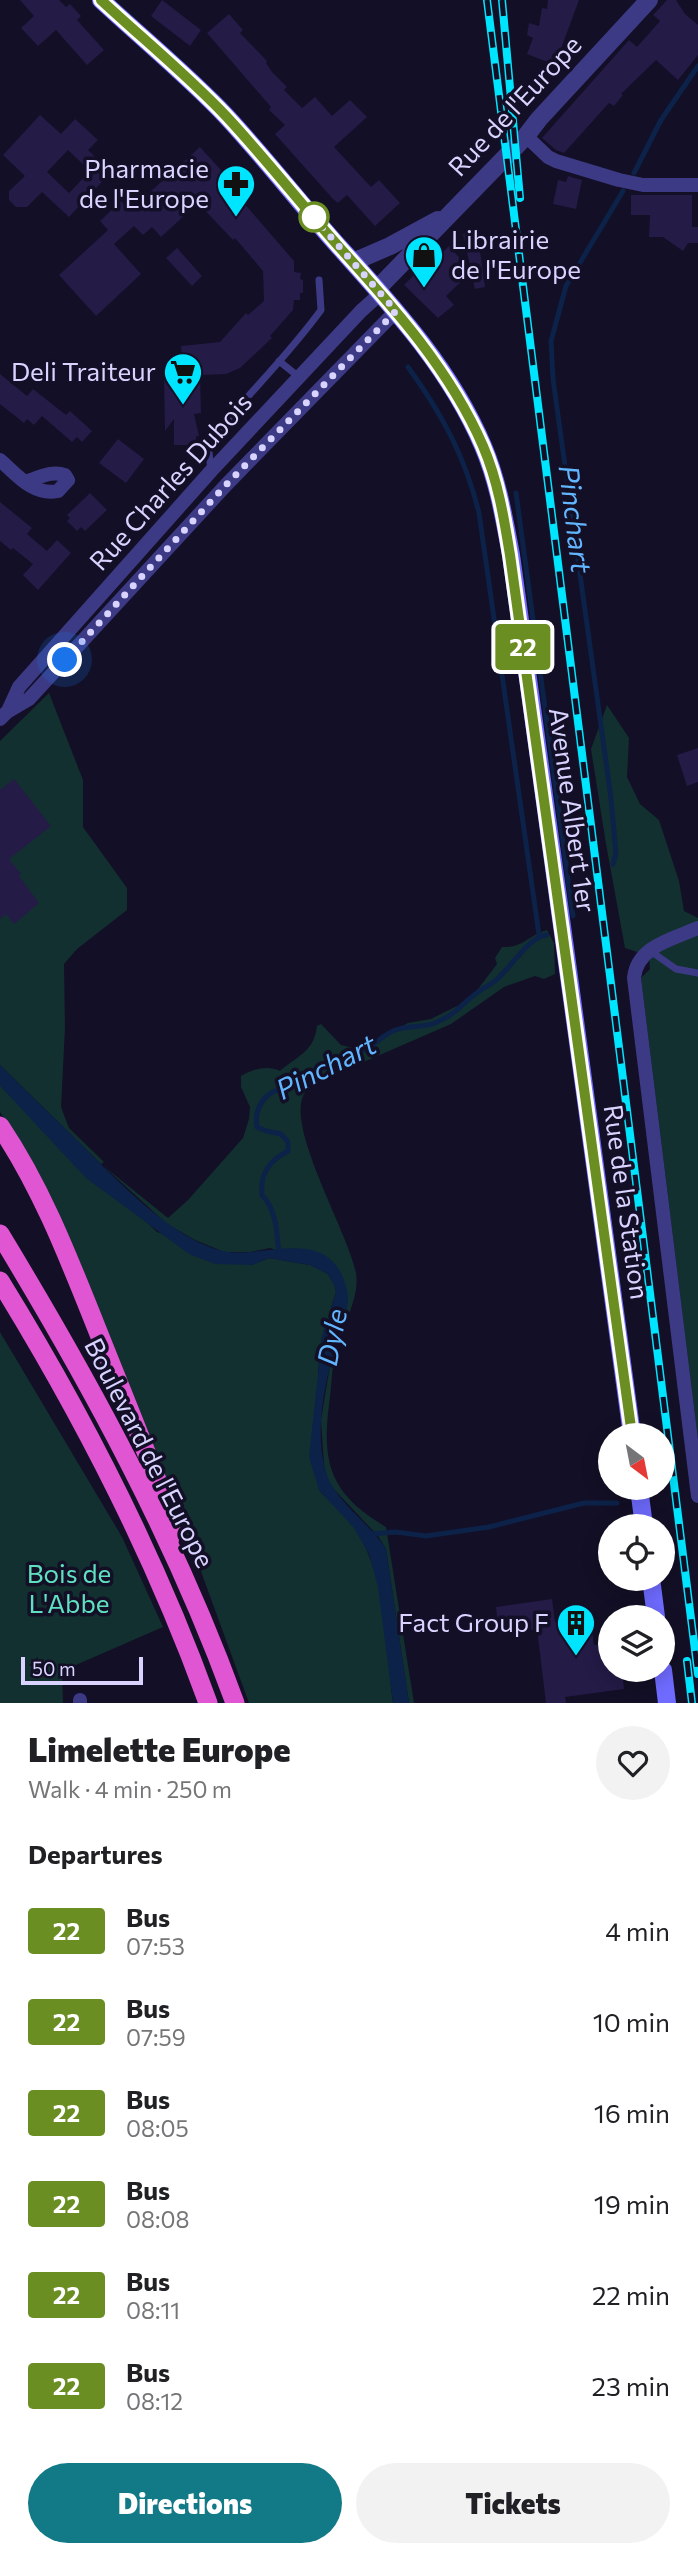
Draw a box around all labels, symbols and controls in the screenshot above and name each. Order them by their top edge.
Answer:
street label: Rue de l'Europe [441,28,587,182]
place label: Pharmacie de l'Europe [79,152,209,213]
pharmacy icon: Pharmacie de l'Europe [215,163,257,218]
unlabelled marker [299,202,329,232]
place label: Librairie de l'Europe [451,223,581,284]
shop icon: Librairie de l'Europe [403,234,445,289]
supermarket icon: Deli Traiteur [162,351,204,406]
place label: Deli Traiteur [11,355,156,386]
street label: Rue Charles Dubois [82,386,257,576]
water label: Pinchart [553,463,600,575]
line badge: 22 [491,624,554,670]
text: 22 [509,632,537,661]
your location [47,642,82,677]
street label: Avenue Albert 1er [544,705,603,914]
water label: Pinchart [270,1026,382,1106]
street label: Rue de la Station [598,1102,657,1301]
water label: Dyle [309,1305,353,1368]
street label: Boulevard de l'Europe [79,1332,222,1572]
north arrow [598,1423,676,1500]
map controls [598,1423,675,1682]
button: locate [598,1514,675,1591]
park label: Bois de L'Abbe [27,1557,111,1618]
building icon: Fact Group F [555,1602,597,1657]
button: layers [598,1605,675,1682]
place label: Fact Group F [398,1606,549,1637]
scale bar [21,1654,144,1686]
text: 50 m [32,1657,76,1680]
button: heart [596,1726,670,1800]
text: Limelette Europe [28,1728,291,1769]
text: Walk · 4 min · 250 m [28,1775,232,1803]
text: Departures [28,1838,163,1869]
text: Bus [126,1901,170,1932]
text: 4 min [605,1915,670,1946]
text: 22 [53,1916,80,1945]
text: 07:53 [126,1932,185,1960]
text: Bus [126,1992,170,2023]
text: 10 min [593,2006,670,2037]
text: 22 [53,2007,80,2036]
text: 07:59 [126,2023,186,2051]
text: Bus [126,2083,170,2114]
text: 16 min [594,2097,670,2128]
text: 22 [53,2098,80,2127]
text: 08:05 [126,2114,189,2142]
text: Bus [126,2174,170,2205]
text: 19 min [594,2188,670,2219]
text: 22 [53,2189,80,2218]
text: 08:08 [126,2205,189,2233]
text: Bus [126,2265,170,2296]
text: 22 min [592,2279,670,2310]
text: 22 [53,2280,80,2309]
text: 08:11 [126,2296,180,2324]
text: Bus [126,2356,170,2387]
text: 23 min [592,2370,670,2401]
text: 22 [53,2371,80,2400]
text: 08:12 [126,2387,183,2415]
button: Directions [28,2463,342,2543]
button: Tickets [356,2463,670,2543]

